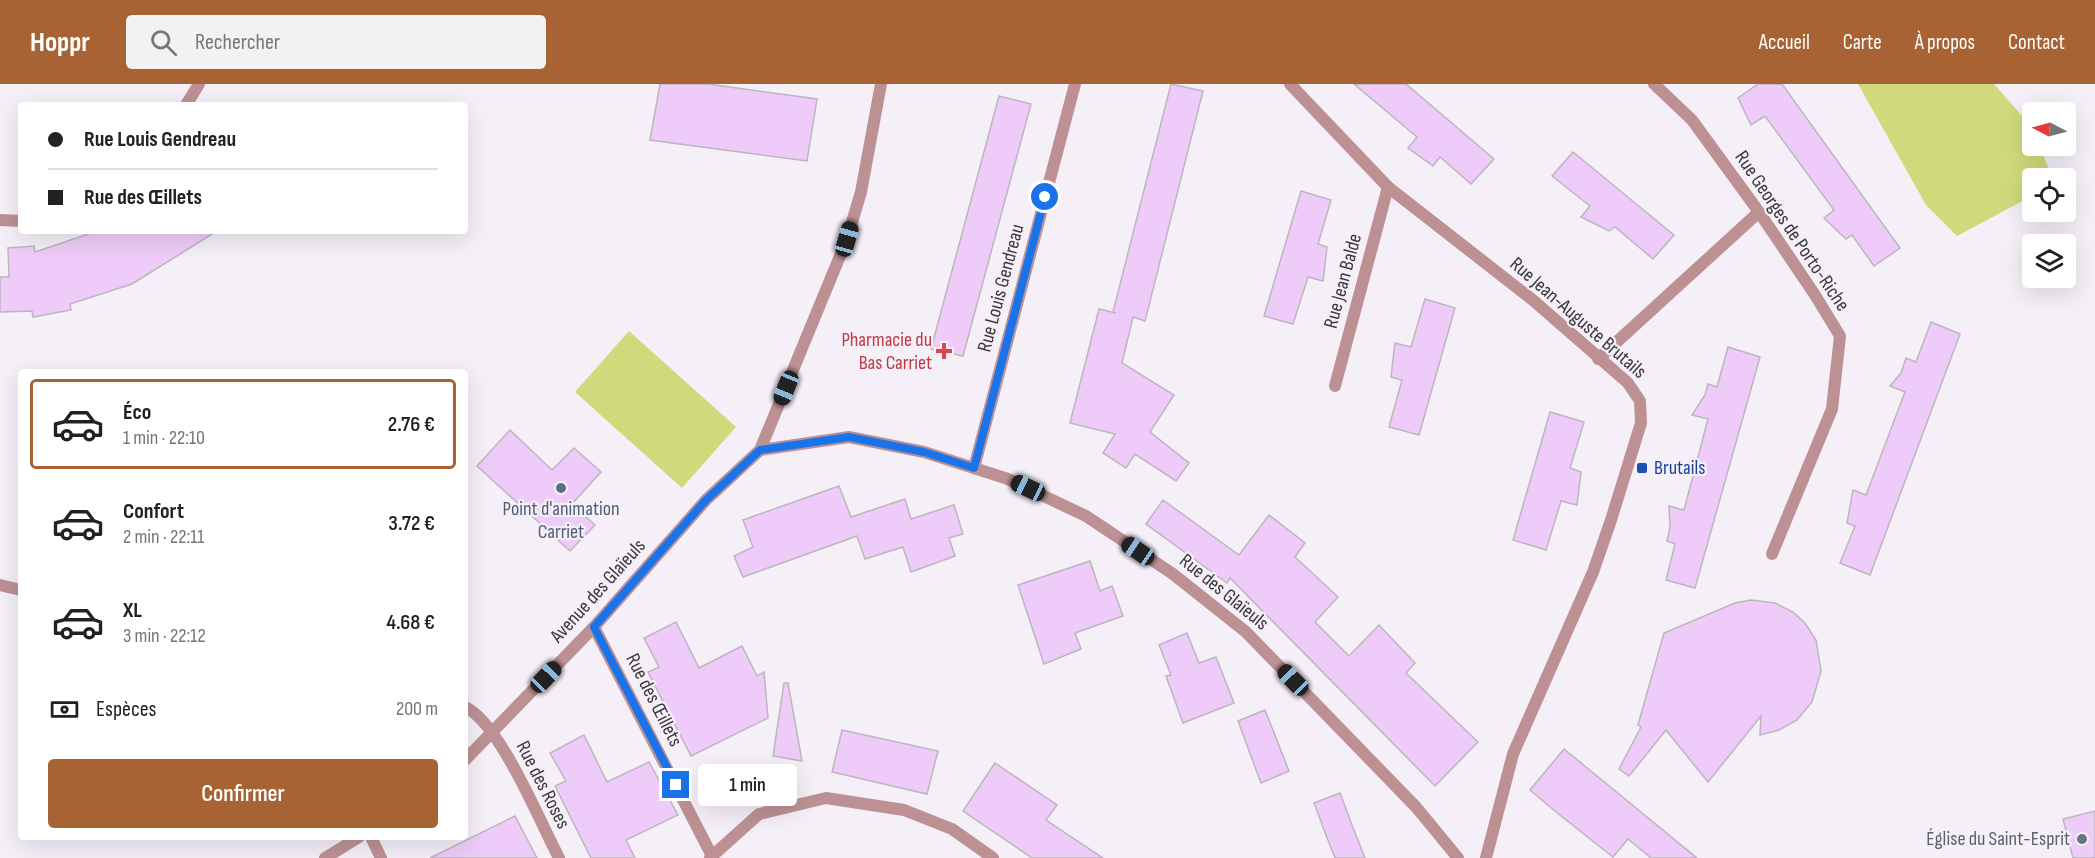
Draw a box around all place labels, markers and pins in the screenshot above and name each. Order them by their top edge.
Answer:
place label: Pharmacie du Bas Carriet [841,328,932,375]
marker: Pharmacie du Bas Carriet [937,344,951,358]
place label: Brutails [1654,456,1705,480]
marker: Brutails [1635,461,1649,475]
marker: Point d'animation Carriet [554,481,568,495]
place label: Point d'animation Carriet [502,497,620,544]
place label: Église du Saint-Esprit [1926,827,2070,851]
marker: Église du Saint-Esprit [2075,832,2089,846]

